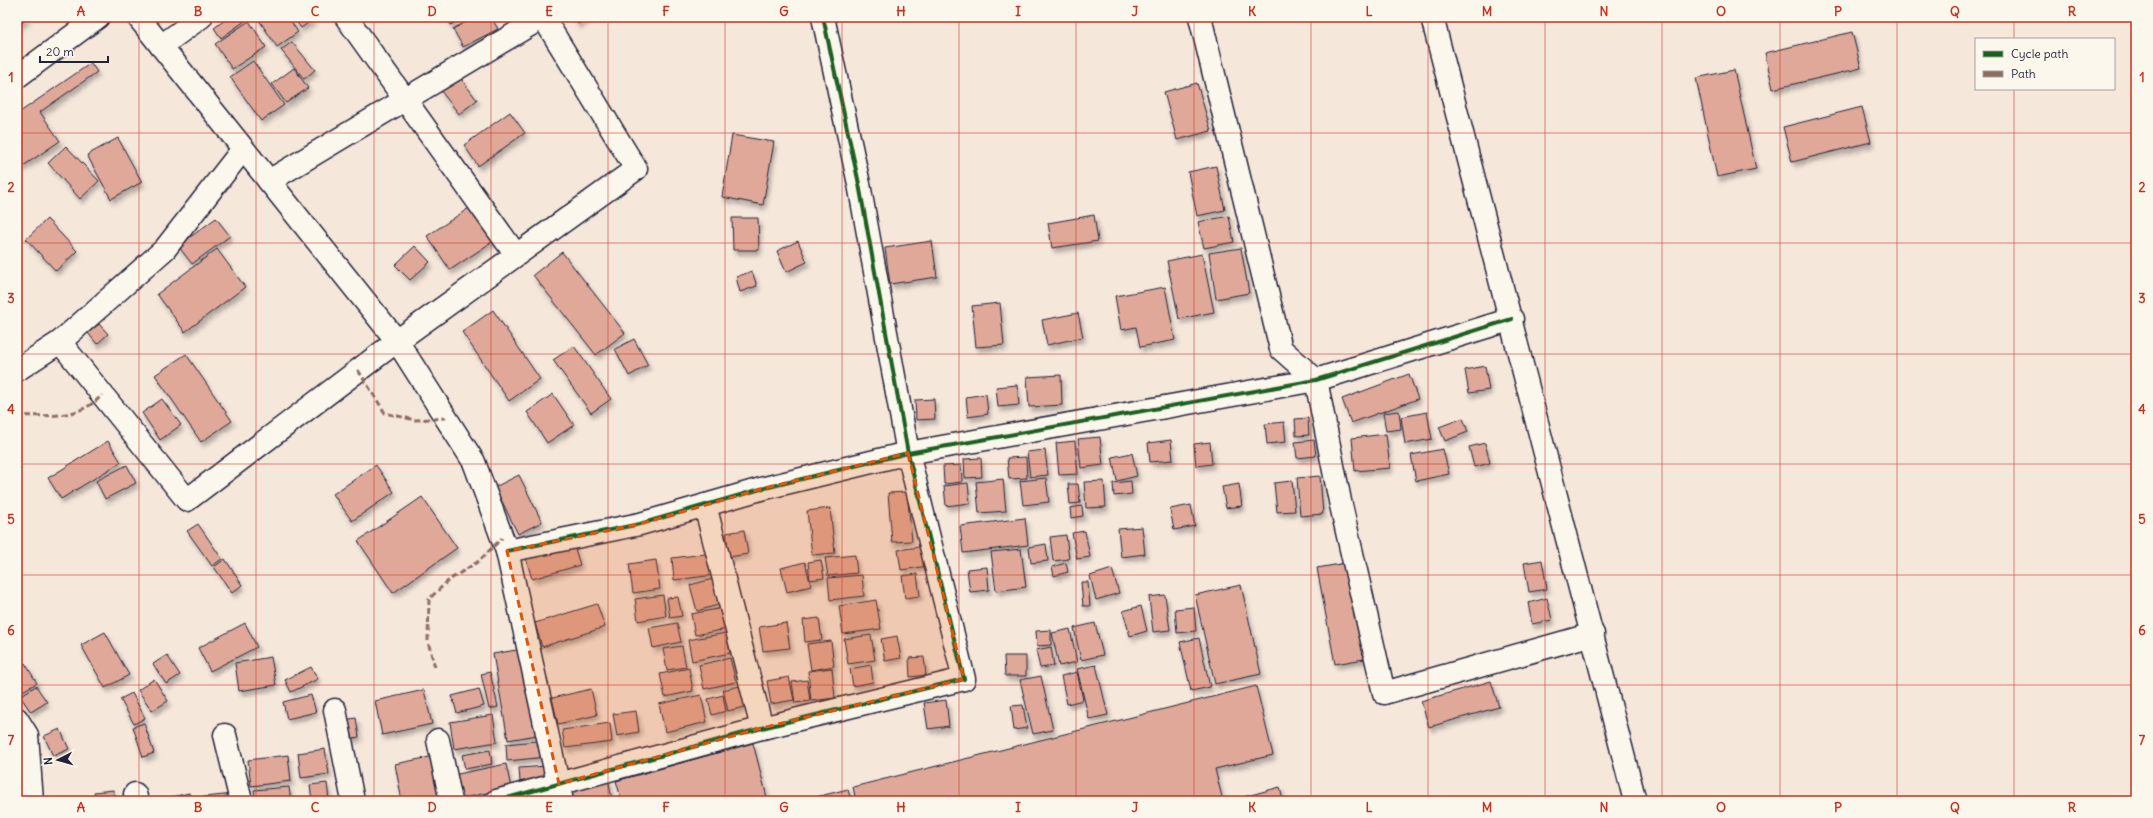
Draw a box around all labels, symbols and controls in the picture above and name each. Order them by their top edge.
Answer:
text: A [77,3,86,20]
text: B [194,3,203,20]
text: C [311,3,320,20]
text: D [427,3,437,20]
text: E [545,3,553,20]
text: F [662,3,670,20]
text: G [779,3,789,20]
text: H [896,3,906,20]
text: I [1015,3,1021,20]
text: J [1132,3,1139,20]
text: K [1248,3,1257,20]
text: L [1365,3,1373,20]
text: M [1482,3,1492,20]
text: N [1600,3,1608,20]
text: O [1716,3,1726,20]
text: P [1834,3,1842,20]
text: Q [1950,3,1960,20]
text: R [2068,3,2077,20]
scale bar [40,38,108,64]
legend [1975,38,2115,90]
text: 20 m [46,44,74,59]
text: Cycle path [2011,46,2068,61]
text: Path [2011,66,2036,81]
text: 1 [8,69,14,86]
text: 1 [2139,69,2145,86]
text: 2 [7,179,15,196]
text: 2 [2138,179,2146,196]
text: 3 [7,290,15,307]
text: 3 [2138,290,2146,307]
text: 4 [7,401,15,418]
text: 4 [2138,401,2146,418]
text: 5 [7,511,15,528]
text: 5 [2138,511,2146,528]
text: 6 [7,622,15,639]
text: 6 [2138,622,2146,639]
text: 7 [8,732,15,749]
text: 7 [2139,732,2146,749]
north arrow [38,740,78,780]
text: N [41,757,55,766]
text: A [77,799,86,816]
text: B [194,799,203,816]
text: C [311,799,320,816]
text: D [427,799,437,816]
text: E [545,799,553,816]
text: F [662,799,670,816]
text: G [779,799,789,816]
text: H [896,799,906,816]
text: I [1015,799,1021,816]
text: J [1132,799,1139,816]
text: K [1248,799,1257,816]
text: L [1365,799,1373,816]
text: M [1482,799,1492,816]
text: N [1600,799,1608,816]
text: O [1716,799,1726,816]
text: P [1834,799,1842,816]
text: Q [1950,799,1960,816]
text: R [2068,799,2077,816]

